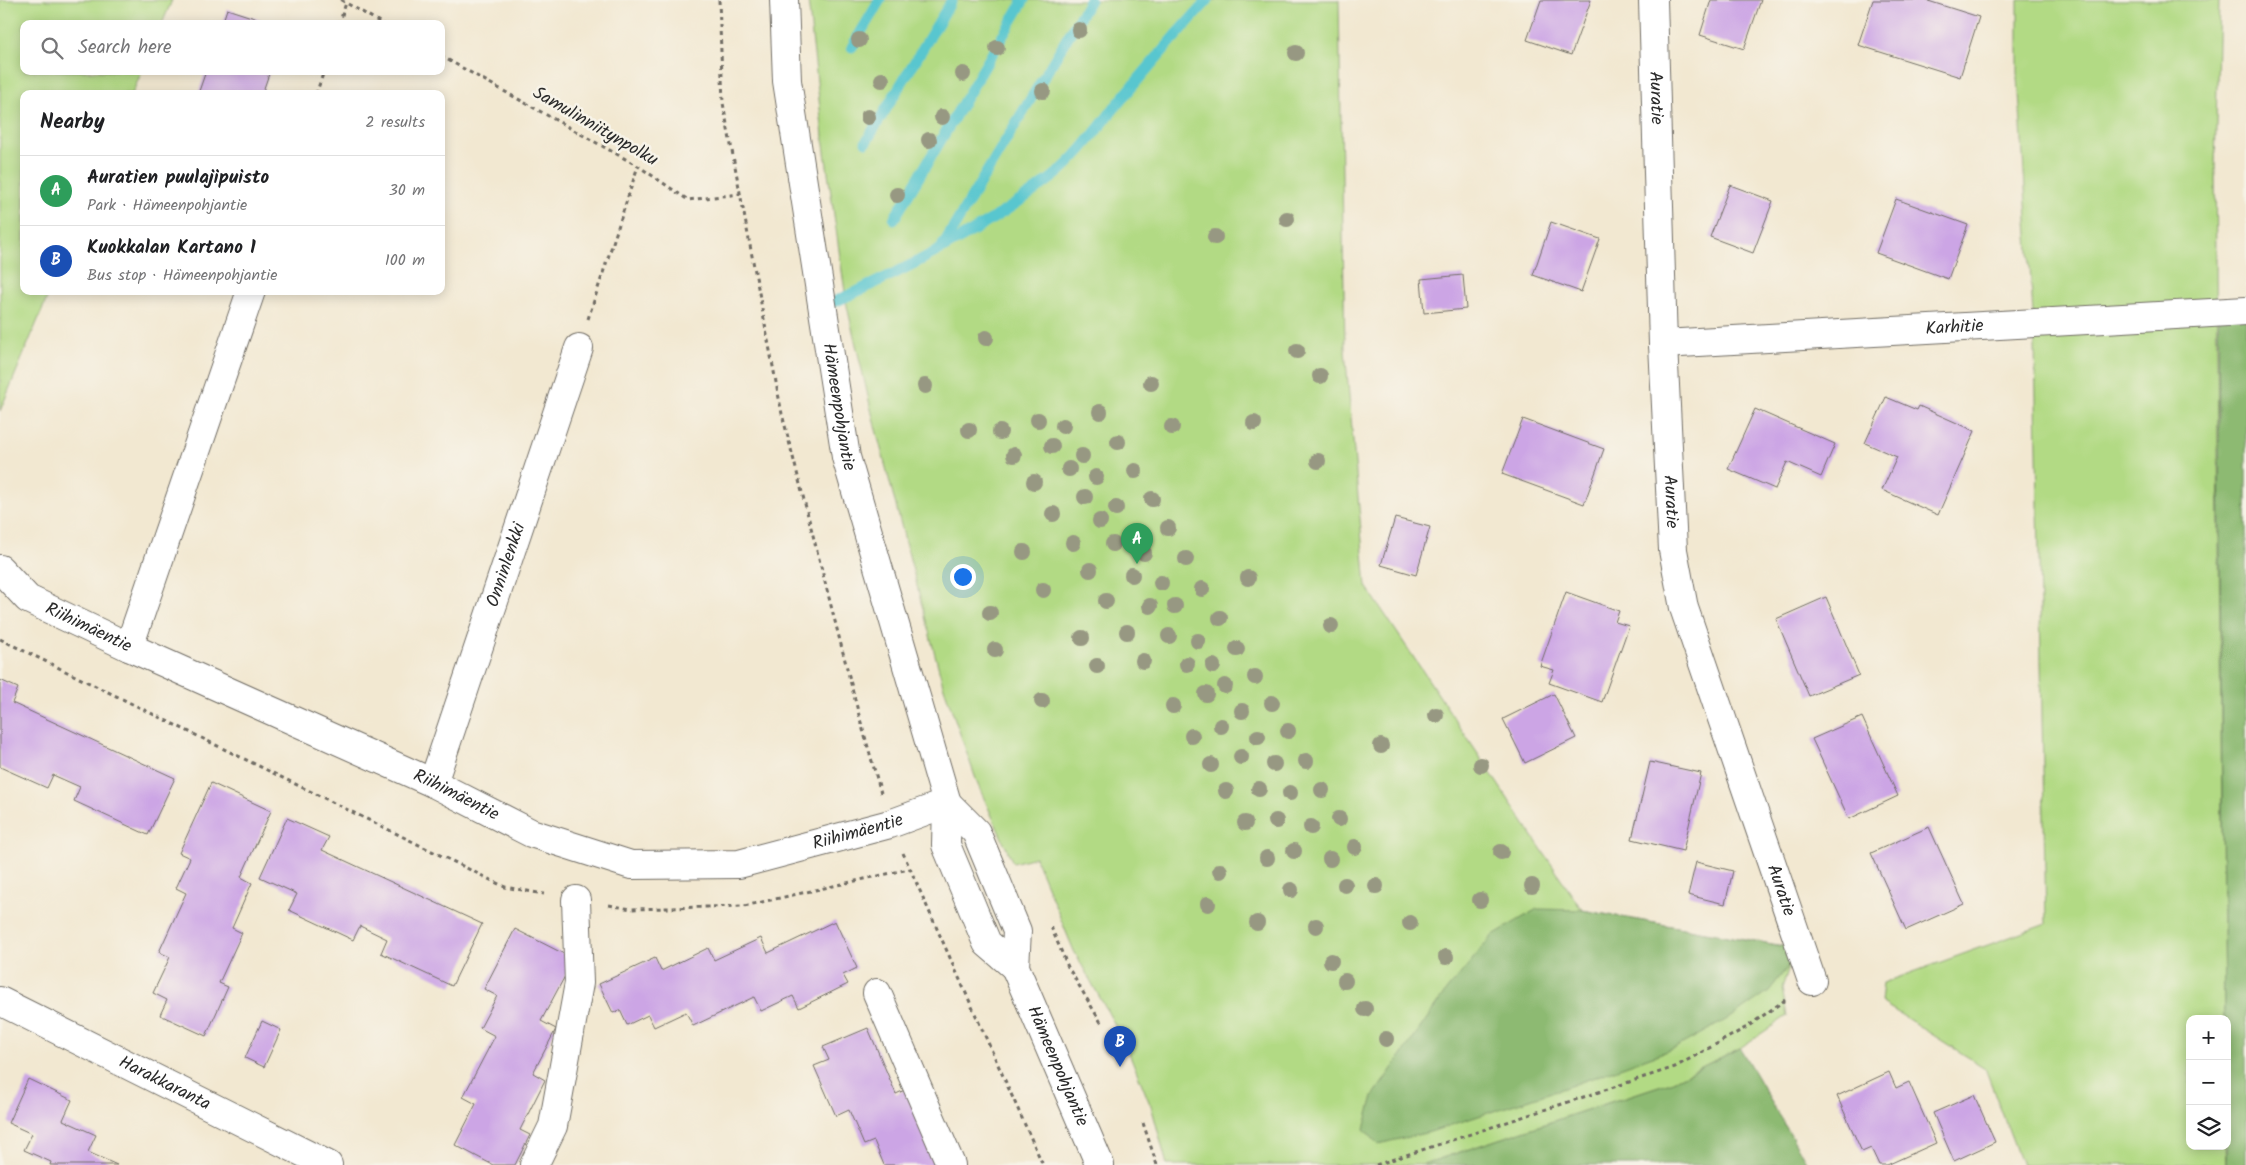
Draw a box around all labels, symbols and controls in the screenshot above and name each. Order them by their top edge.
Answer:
search box [20,20,445,75]
text: Search here [78,33,172,63]
icon: search [38,34,66,62]
street label: Auratie [1641,71,1671,125]
street label: Samulinniitynpolku [527,79,663,175]
text: Nearby [40,106,105,139]
text: 2 results [365,110,425,135]
text: Auratien puulajipuisto [87,163,269,193]
text: A [51,178,61,203]
text: 30 m [389,178,425,203]
text: Park · Hämeenpohjantie [87,193,247,218]
text: Kuokkalan Kartano 1 [87,233,256,263]
text: B [51,248,61,273]
text: 100 m [385,248,425,273]
text: Bus stop · Hämeenpohjantie [87,263,277,288]
street label: Karhitie [1925,311,1985,344]
street label: Hämeenpohjantie [814,341,864,474]
street label: Auratie [1655,474,1686,529]
street label: Onninlenkki [479,518,534,611]
pin: A [1121,523,1153,564]
your location [950,564,976,590]
street label: Riihimäentie [40,595,137,661]
street label: Riihimäentie [408,761,504,829]
street label: Riihimäentie [809,806,908,858]
street label: Auratie [1759,860,1803,920]
street label: Hämeenpohjantie [1019,1001,1096,1131]
map controls [2186,1015,2231,1150]
button: + [2186,1015,2231,1060]
pin: B [1104,1026,1136,1067]
street label: Harakkaranta [113,1048,216,1119]
button: − [2186,1060,2231,1105]
button: layers [2186,1105,2231,1150]

